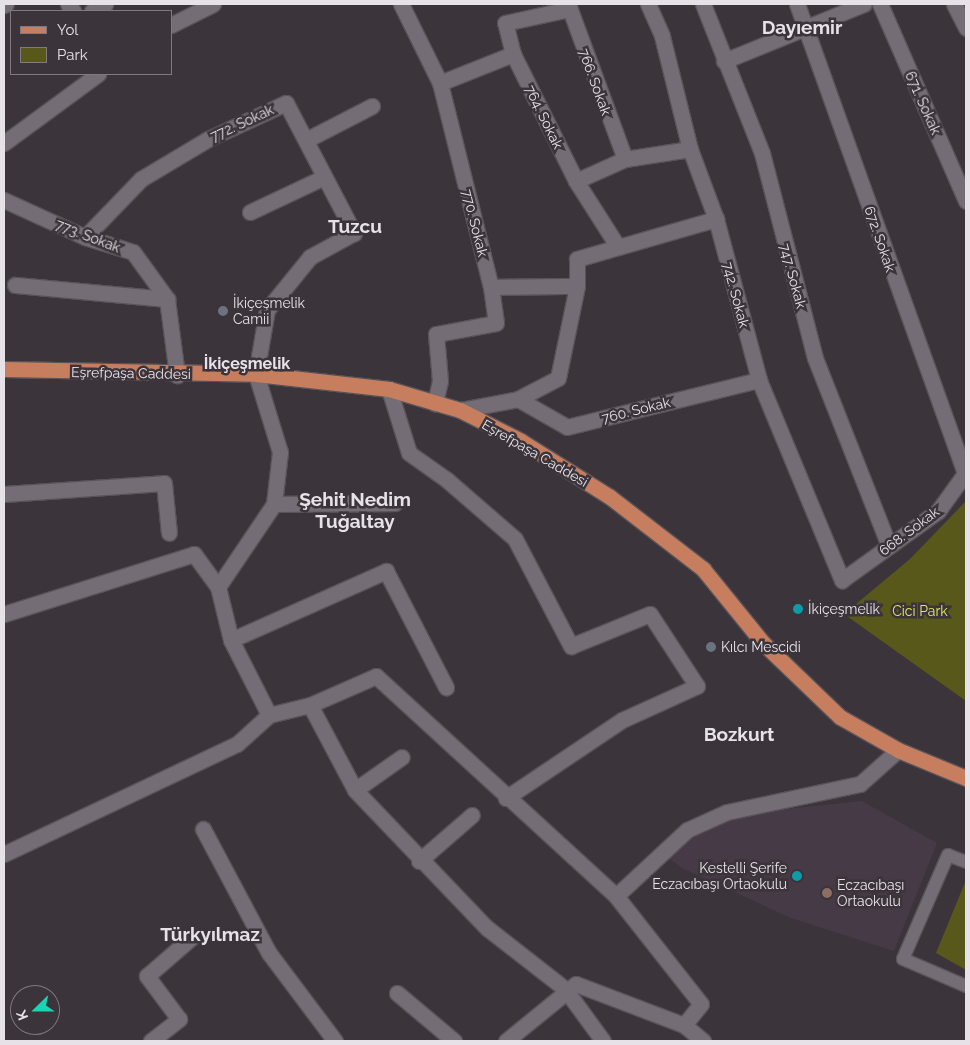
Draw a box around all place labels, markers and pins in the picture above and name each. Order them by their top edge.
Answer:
place label: İkiçeşmelik Camii [233,295,305,328]
marker: İkiçeşmelik Camii [217,305,229,317]
place label: İkiçeşmelik [808,601,880,617]
marker: İkiçeşmelik [792,603,804,615]
place label: Kılcı Mescidi [721,639,801,655]
marker: Kılcı Mescidi [705,641,717,653]
place label: Kestelli Şerife Eczacıbaşı Ortaokulu [652,860,787,892]
marker: Kestelli Şerife Eczacıbaşı Ortaokulu [791,870,803,882]
place label: Eczacıbaşı Ortaokulu [837,877,904,910]
marker: Eczacıbaşı Ortaokulu [821,887,833,899]

